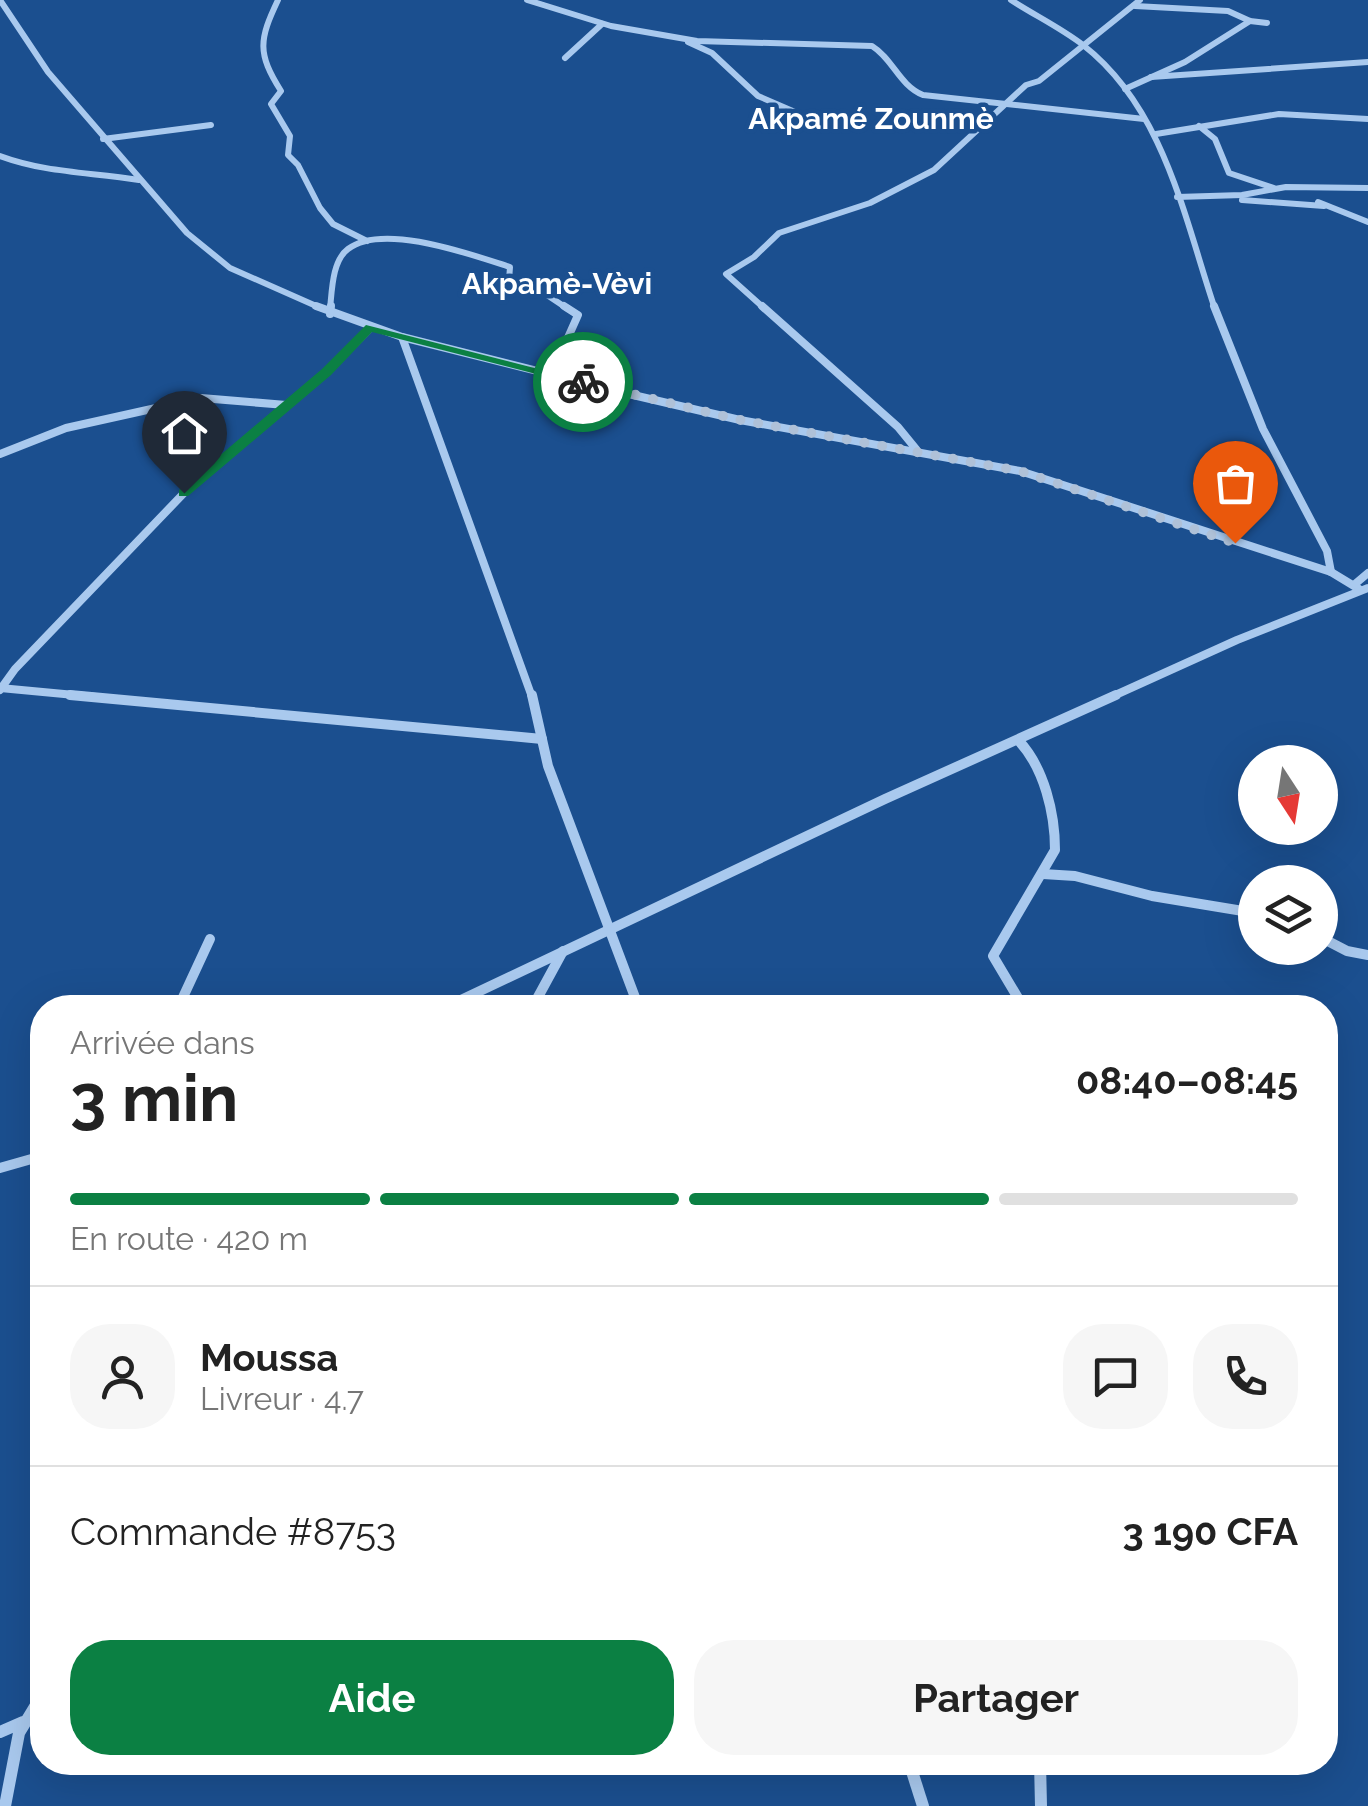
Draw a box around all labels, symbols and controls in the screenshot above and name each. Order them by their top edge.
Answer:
district label: Akpamé Zounmè [748,101,994,136]
district label: Akpamè-Vèvi [462,266,652,301]
courier [533,332,633,432]
icon: bike [556,355,611,410]
pin [142,391,227,494]
icon: home [157,406,212,461]
pin [1193,441,1278,544]
icon: bag [1208,456,1263,511]
north arrow [1238,745,1338,845]
map controls [1238,745,1338,965]
button: layers [1238,865,1338,965]
text: Arrivée dans [70,1024,255,1061]
text: 08:40–08:45 [1076,1058,1298,1103]
text: 3 min [70,1060,238,1136]
text: En route · 420 m [70,1220,308,1257]
button: person [70,1324,175,1429]
button: chat [1063,1324,1168,1429]
button: phone [1193,1324,1298,1429]
text: Moussa [200,1335,338,1380]
text: Livreur · 4.7 [200,1380,364,1417]
text: Commande #8753 [70,1509,396,1554]
text: 3 190 CFA [1123,1509,1298,1554]
button: Aide [70,1640,674,1755]
button: Partager [694,1640,1298,1755]

